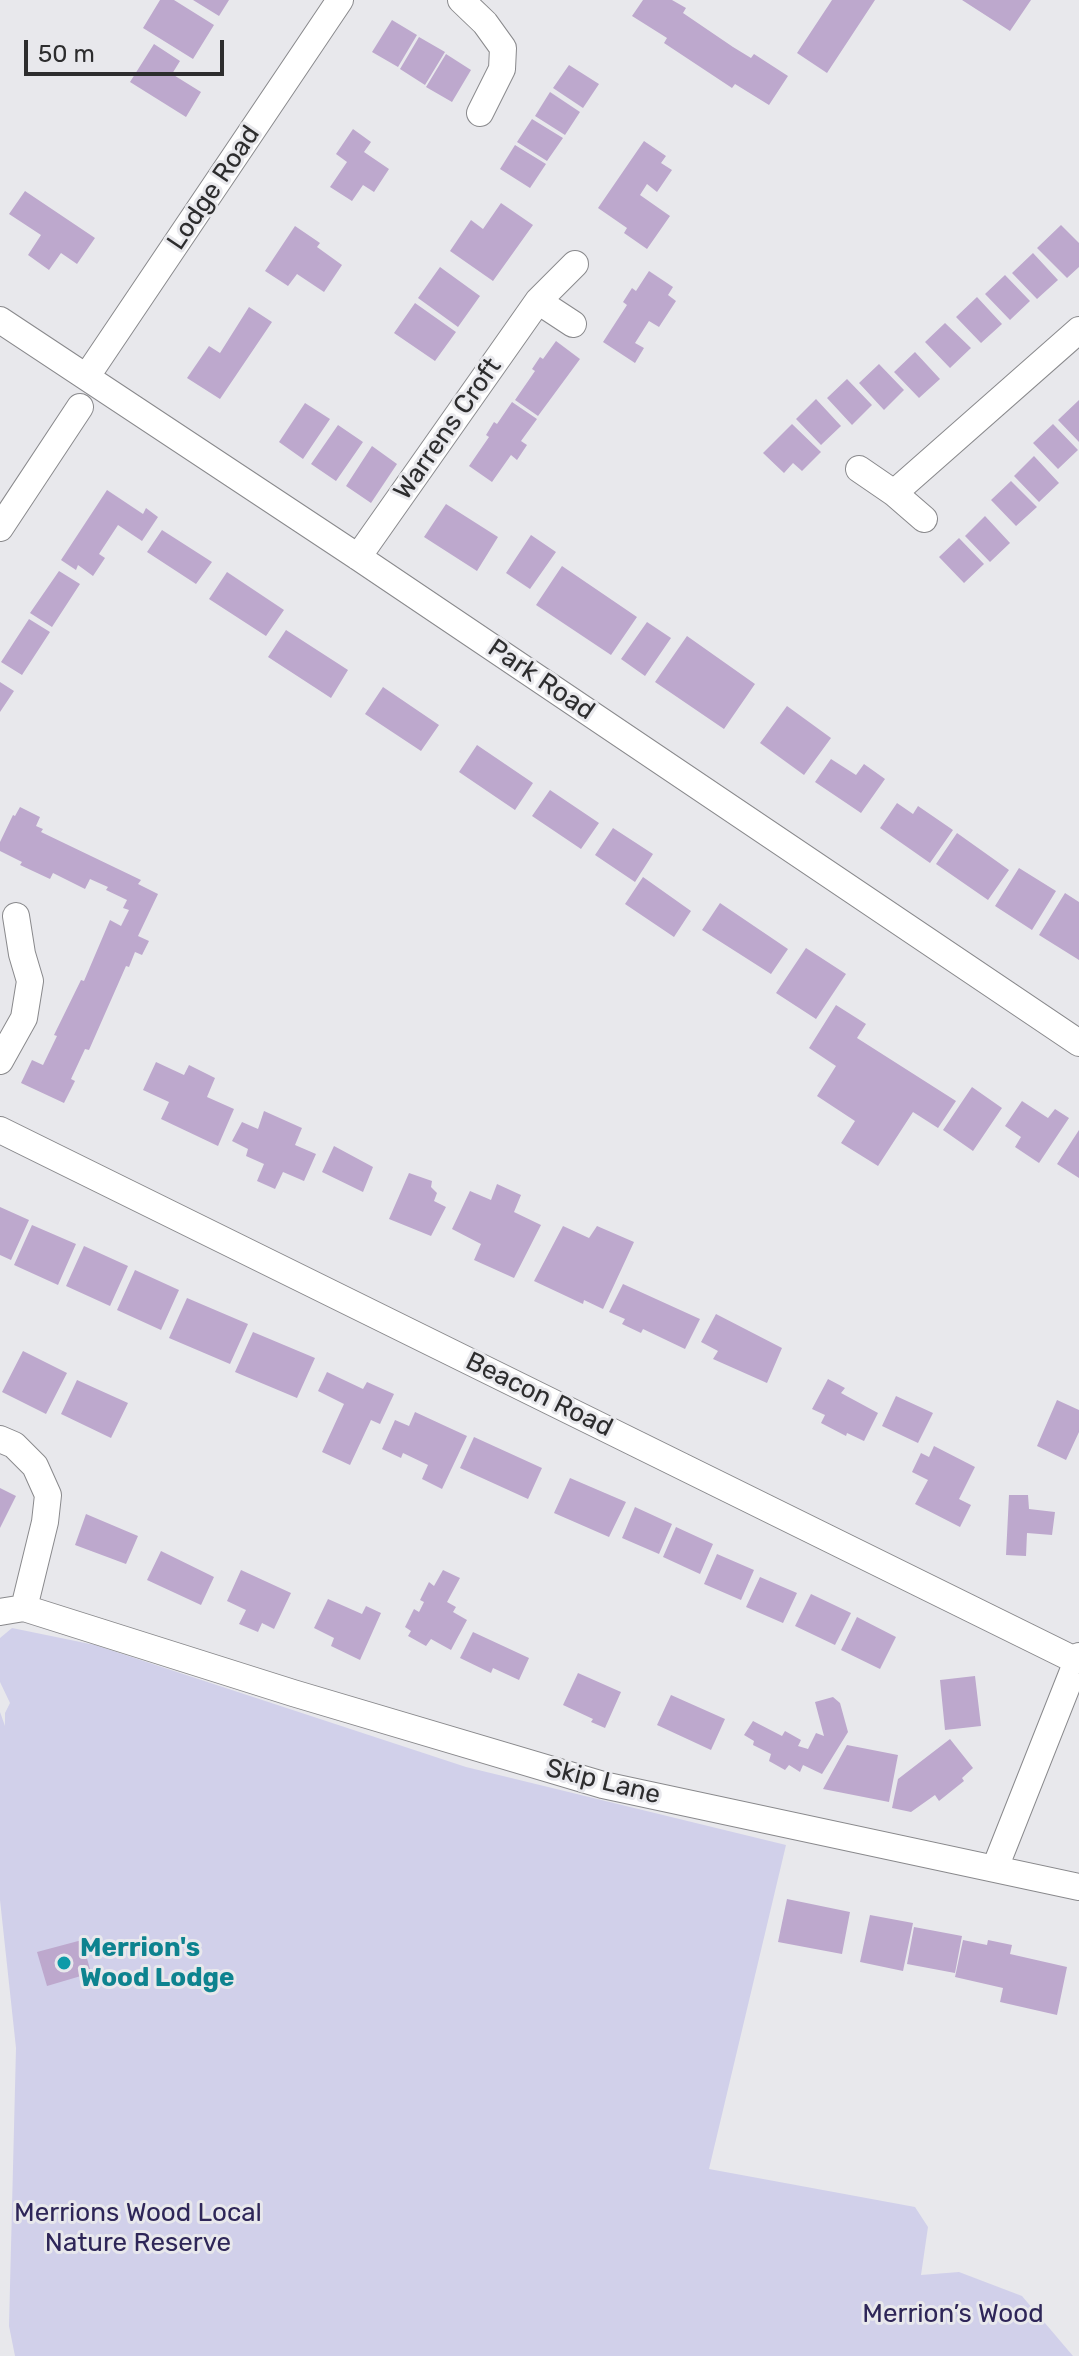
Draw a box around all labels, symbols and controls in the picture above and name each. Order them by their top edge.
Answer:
scale bar [28,24,228,74]
text: 50 m [38,40,95,68]
street label: Lodge Road [161,120,267,256]
street label: Warrens Croft [388,352,508,506]
street label: Park Road [482,633,600,727]
street label: Beacon Road [461,1346,617,1444]
street label: Skip Lane [542,1753,664,1811]
place label: Merrion's Wood Lodge [80,1932,234,1994]
marker: Merrion's Wood Lodge [55,1954,73,1972]
park label: Merrions Wood Local Nature Reserve [14,2197,262,2258]
park label: Merrion’s Wood [862,2298,1044,2330]

